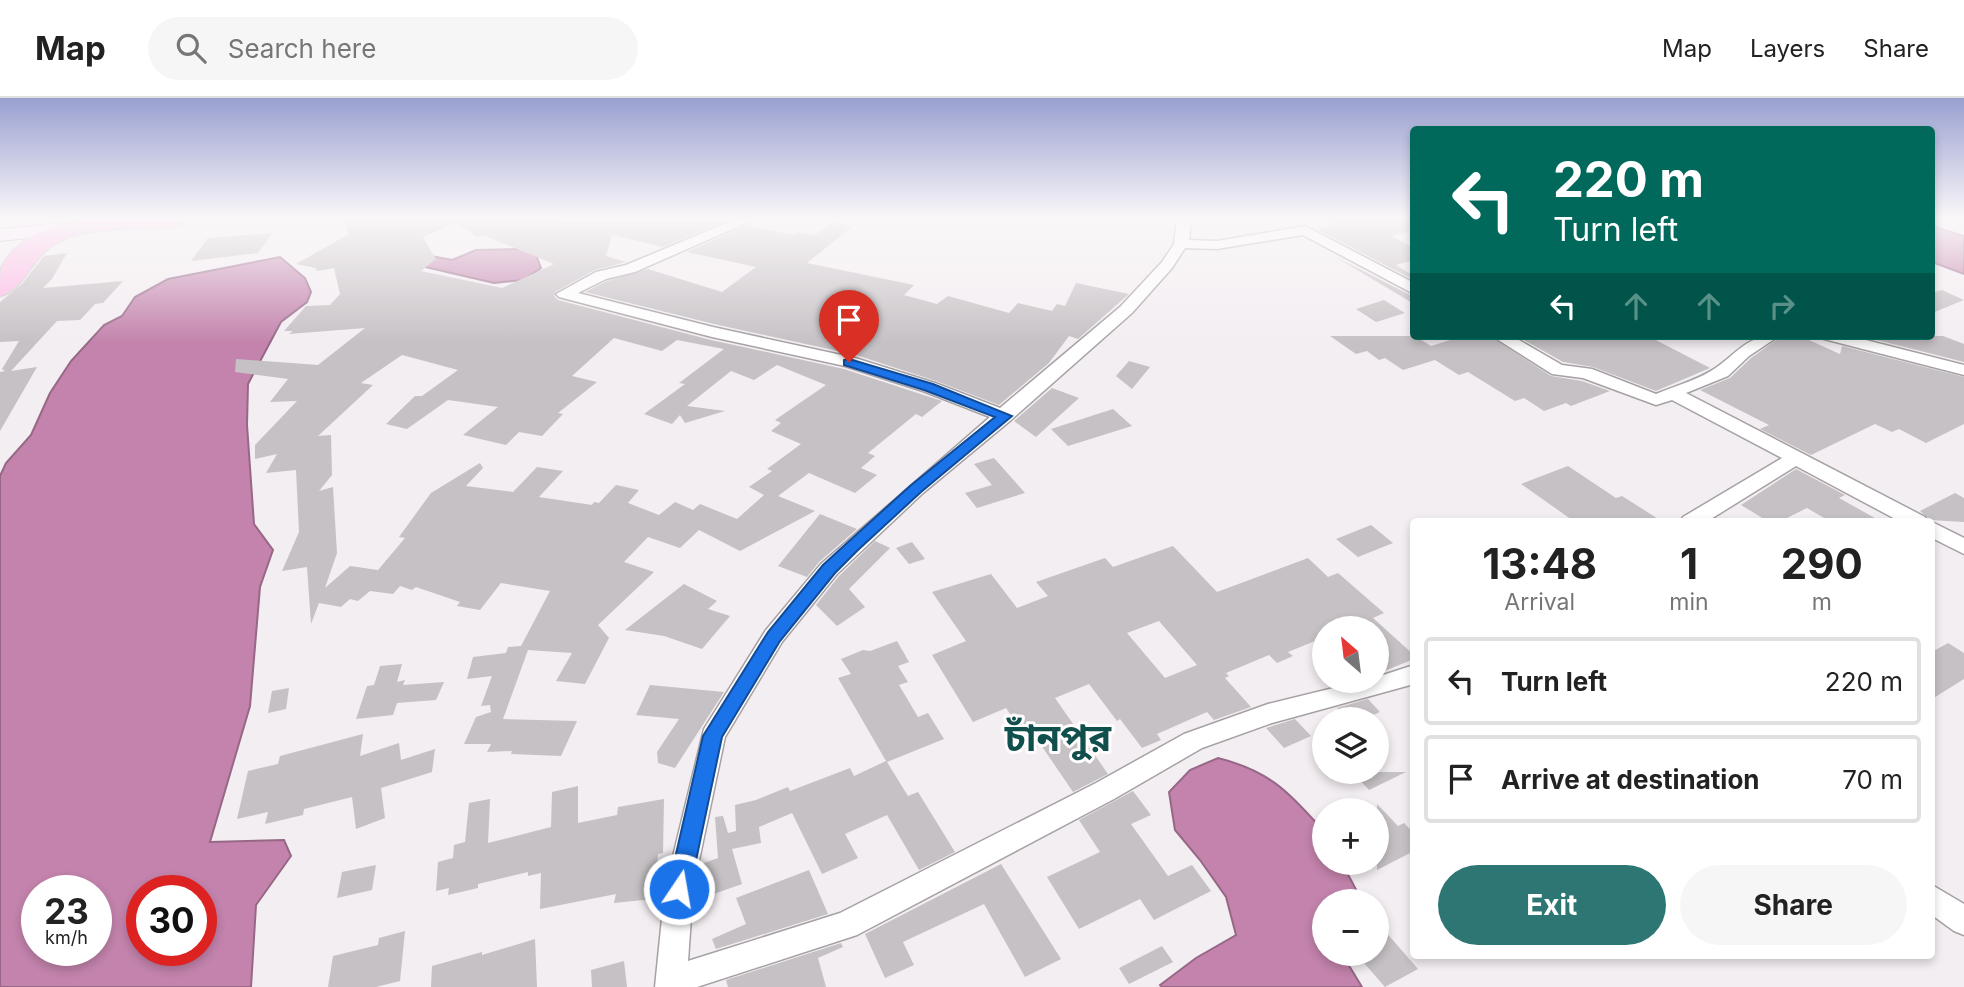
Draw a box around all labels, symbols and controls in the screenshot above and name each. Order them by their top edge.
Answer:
search box [148,17,638,80]
text: Map [35,28,106,68]
icon: search [172,29,210,67]
text: Search here [228,33,376,64]
text: Map [1662,34,1712,63]
text: Layers [1750,34,1825,63]
text: Share [1863,34,1929,63]
text: 220 m [1553,150,1704,209]
icon: left [1438,154,1529,245]
text: Turn left [1553,210,1678,249]
icon: left [1544,287,1582,325]
icon: ahead [1617,287,1655,325]
icon: ahead [1690,287,1728,325]
icon: right [1763,287,1801,325]
pin [819,290,879,362]
icon: arrive [830,301,868,339]
text: 13:48 [1482,538,1597,589]
text: 1 [1680,538,1698,589]
text: 290 [1781,538,1863,589]
text: Arrival [1504,588,1575,616]
text: min [1669,588,1709,616]
text: m [1812,588,1832,616]
north arrow [1312,616,1390,693]
map controls [1312,616,1389,966]
icon: left [1442,662,1480,700]
text: Turn left [1501,666,1607,697]
text: 220 m [1825,666,1903,697]
button: layers [1312,707,1389,784]
district label: চাঁনপুর [1004,714,1112,761]
icon: arrive [1442,760,1480,798]
text: Arrive at destination [1501,764,1760,795]
text: 70 m [1842,764,1903,795]
button: + [1312,798,1389,875]
position arrow [642,852,716,926]
button: Exit [1438,865,1666,945]
button: Share [1680,865,1907,945]
speed limit sign: 30 [126,875,217,966]
button: − [1312,889,1389,966]
text: 23 [44,890,89,932]
text: km/h [45,927,88,948]

